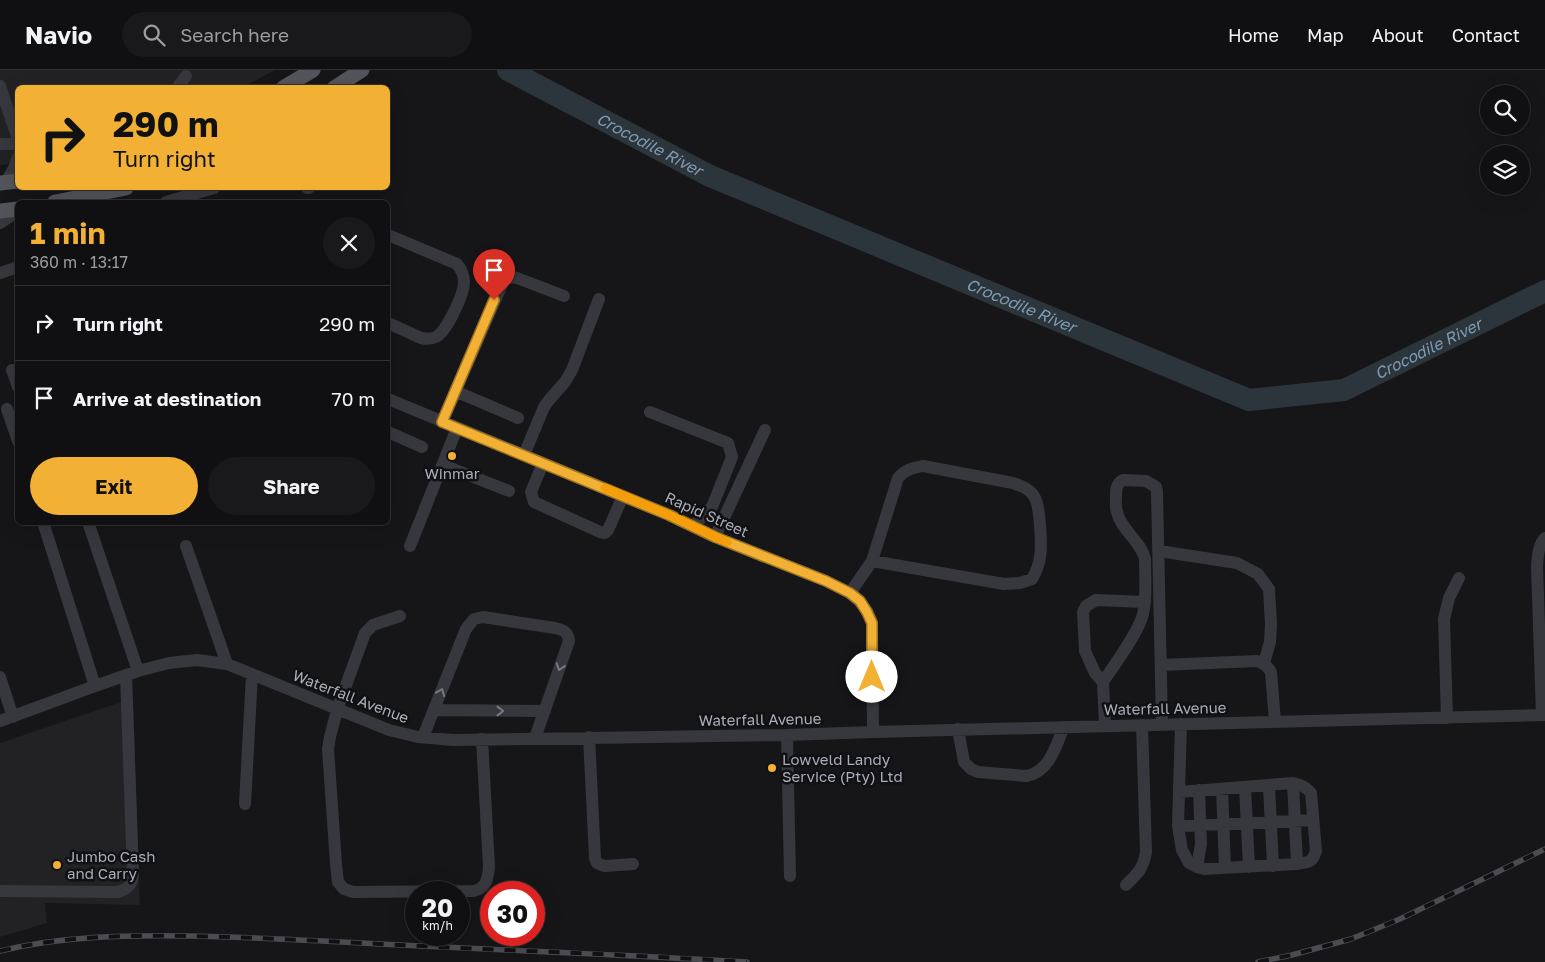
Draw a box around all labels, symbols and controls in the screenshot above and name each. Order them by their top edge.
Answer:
search box [122,12,472,57]
text: Navio [25,20,92,49]
icon: search [140,21,168,49]
text: Search here [180,23,289,46]
text: Home [1228,24,1279,46]
text: Map [1307,24,1344,46]
text: About [1372,24,1424,46]
text: Contact [1452,24,1520,46]
map controls [1480,85,1530,195]
button: search [1480,85,1530,135]
text: 290 m [113,103,219,145]
icon: right [30,105,95,170]
water label: Crocodile River [593,108,708,182]
text: Turn right [113,145,216,172]
button: layers [1480,145,1530,195]
text: 1 min [30,215,106,251]
button: close [323,217,375,269]
pin [473,249,515,300]
text: 360 m · 13:17 [30,252,128,272]
icon: arrive [480,256,508,284]
water label: Crocodile River [963,274,1081,338]
icon: right [30,309,58,337]
text: Turn right [73,312,163,335]
text: 290 m [319,312,375,335]
water label: Crocodile River [1371,313,1487,383]
icon: arrive [30,384,58,412]
text: Arrive at destination [73,387,261,410]
text: 70 m [332,387,375,410]
marker: Winmar [446,450,458,462]
button: Exit [30,457,198,515]
button: Share [208,457,375,515]
place label: Winmar [424,464,480,482]
street label: Rapid Street [663,488,751,540]
position arrow [845,650,897,702]
one-way arrow [556,662,566,671]
street label: Waterfall Avenue [290,666,412,727]
one-way arrow [435,688,445,697]
street label: Waterfall Avenue [1103,698,1227,718]
one-way arrow [496,706,504,716]
street label: Waterfall Avenue [698,709,822,729]
place label: Lowveld Landy Service (Pty) Ltd [782,750,903,785]
marker: Lowveld Landy Service (Pty) Ltd [766,762,778,774]
place label: Jumbo Cash and Carry [67,847,156,882]
marker: Jumbo Cash and Carry [51,859,63,871]
speed limit sign: 30 [480,881,545,946]
text: 20 [422,892,453,923]
text: km/h [422,918,453,933]

